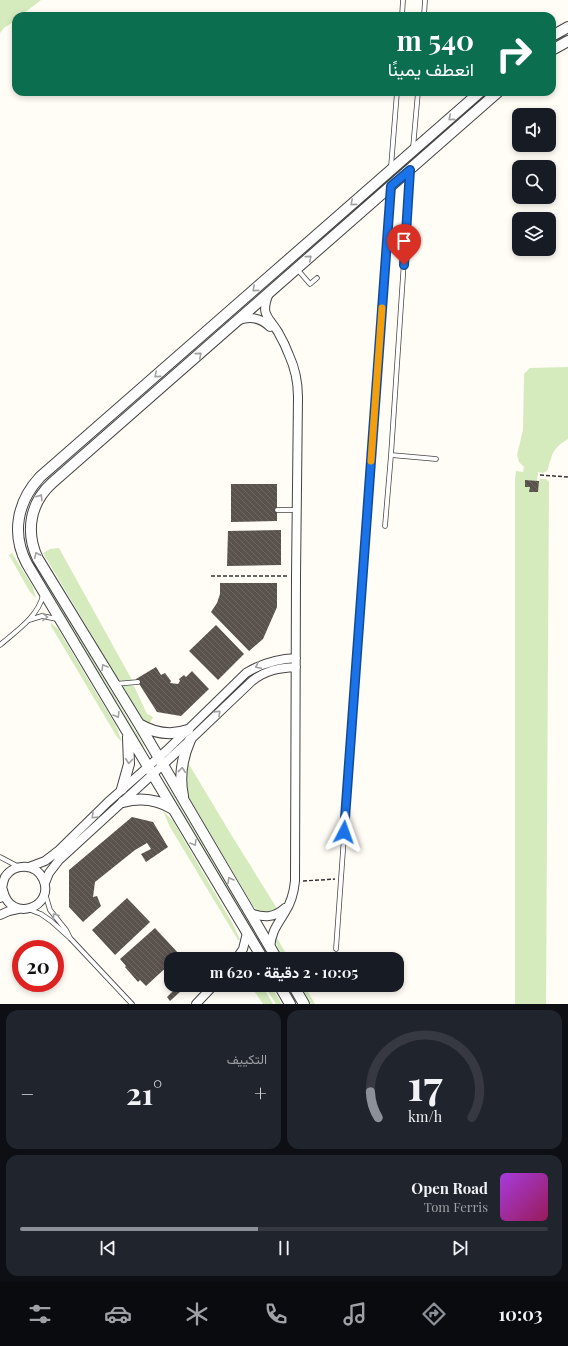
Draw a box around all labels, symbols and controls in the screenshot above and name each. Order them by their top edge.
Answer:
text: 540 m [396,21,474,58]
icon: right [488,28,540,80]
text: انعطف يمينًا [388,57,474,81]
map controls [512,108,556,256]
button: sound [512,108,556,152]
one-way arrow [448,113,455,120]
button: search [512,160,556,204]
one-way arrow [350,199,358,206]
button: layers [512,212,556,256]
pin [387,224,421,265]
icon: arrive [393,230,415,252]
one-way arrow [305,255,312,262]
one-way arrow [252,285,260,292]
one-way arrow [194,352,202,359]
one-way arrow [155,370,162,377]
one-way arrow [35,494,43,501]
one-way arrow [34,552,42,560]
one-way arrow [42,613,48,621]
one-way arrow [255,661,262,669]
one-way arrow [101,664,108,671]
one-way arrow [213,710,221,718]
one-way arrow [112,711,120,718]
one-way arrow [125,758,134,764]
one-way arrow [177,767,186,773]
one-way arrow [91,811,99,818]
position arrow [323,811,365,853]
one-way arrow [189,839,197,846]
one-way arrow [228,877,235,884]
one-way arrow [53,913,60,920]
speed limit sign: 20 [12,940,64,992]
text: 10:05 · 2 دقيقة · 620 m [210,962,358,982]
text: التكييف [227,1050,267,1067]
text: 17 [407,1055,442,1110]
text: 21° [126,1073,162,1113]
text: − [20,1078,34,1108]
text: + [254,1078,267,1108]
text: km/h [407,1106,442,1125]
text: Open Road [411,1178,488,1198]
text: Tom Ferris [424,1198,488,1215]
icon: previous [97,1237,119,1259]
icon: pause [273,1237,295,1259]
icon: next [449,1237,471,1259]
icon: filters [26,1300,54,1328]
icon: car [104,1300,132,1328]
icon: climate [183,1300,211,1328]
icon: phone [262,1300,290,1328]
icon: music [341,1300,369,1328]
icon: directions [420,1300,448,1328]
text: 10:03 [498,1302,543,1326]

